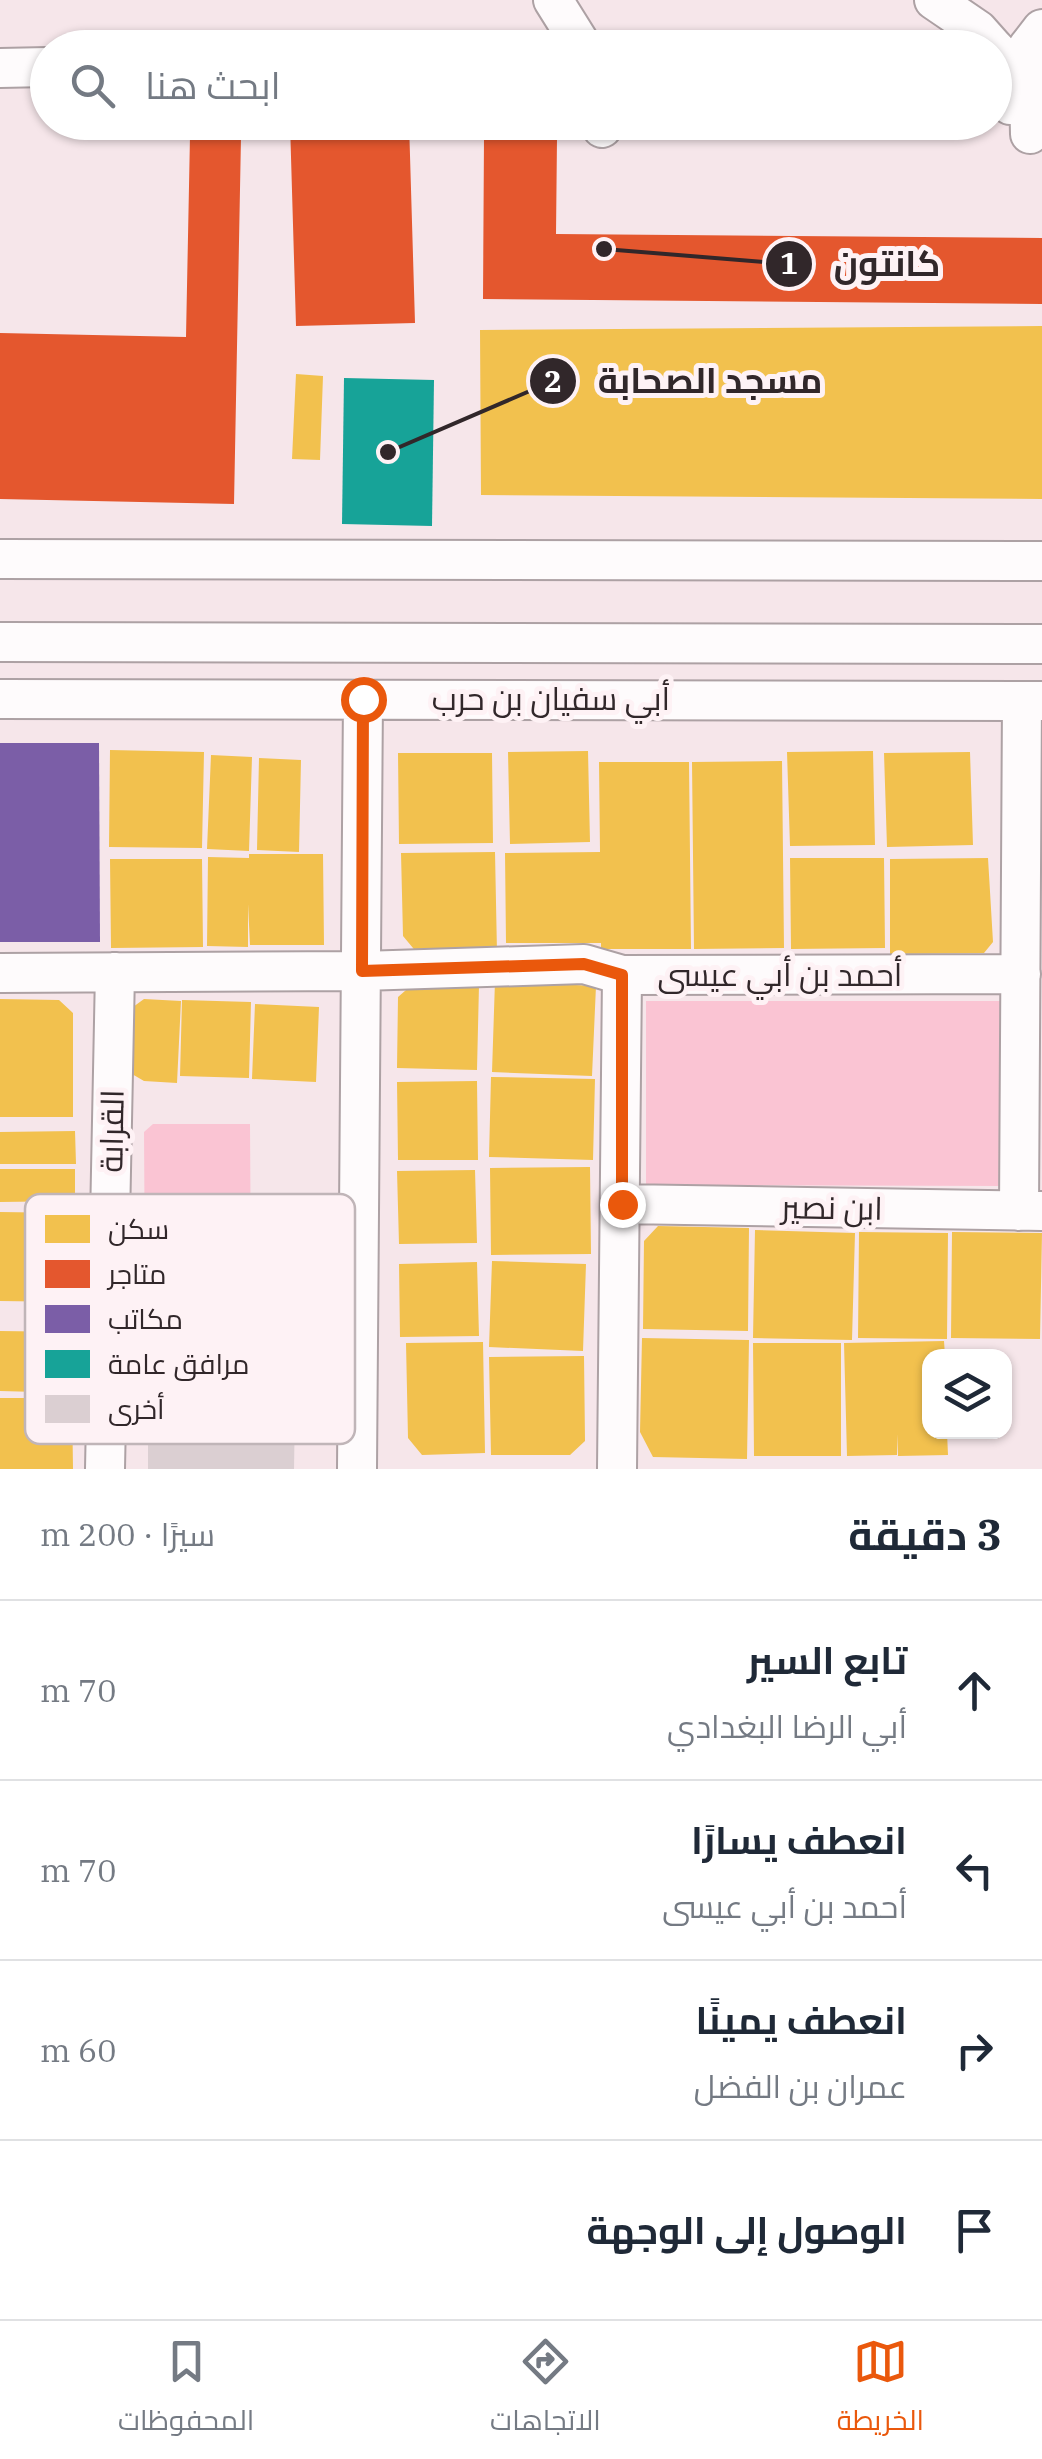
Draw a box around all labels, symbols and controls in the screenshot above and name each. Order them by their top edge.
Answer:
search box [30,30,1012,140]
icon: search [65,58,120,113]
text: ابحث هنا [145,60,281,109]
callout: كانتون [764,231,960,296]
text: كانتون [834,240,940,286]
text: 1 [780,243,798,282]
callout: مسجد الصحابة [528,349,843,414]
text: مسجد الصحابة [598,357,822,403]
text: 2 [544,361,562,400]
route start [341,677,387,723]
street label: أبي سفيان بن حرب [432,677,670,724]
street label: أحمد بن أبي عيسى [658,953,902,1000]
street label: القرابة [89,1089,133,1173]
route end [600,1182,646,1228]
street label: ابن نصير [779,1185,883,1229]
legend [25,1194,355,1444]
text: سكن [108,1210,169,1247]
text: متاجر [106,1255,166,1292]
text: مكاتب [108,1300,183,1337]
text: مرافق عامة [108,1345,249,1382]
map controls [922,1349,1012,1439]
button: layers [922,1349,1012,1439]
text: أخرى [108,1390,165,1427]
text: 3 دقيقة [848,1507,1002,1562]
text: سيرًا · 200 m [40,1513,215,1555]
text: تابع السير [747,1635,907,1684]
icon: ahead [947,1663,1002,1718]
text: 70 m [40,1669,116,1711]
text: أبي الرضا البغدادي [667,1705,907,1747]
text: انعطف يسارًا [691,1815,907,1864]
icon: left [947,1843,1002,1898]
text: 70 m [40,1849,116,1891]
text: أحمد بن أبي عيسى [662,1885,907,1927]
text: انعطف يمينًا [696,1995,907,2044]
icon: right [947,2023,1002,2078]
text: 60 m [40,2029,116,2071]
text: عمران بن الفضل [694,2065,907,2107]
icon: arrive [947,2203,1002,2258]
text: الوصول إلى الوجهة [587,2205,907,2254]
tab: المحفوظات [118,2334,254,2446]
tab: الاتجاهات [490,2334,601,2446]
tab: الخريطة [837,2334,924,2446]

